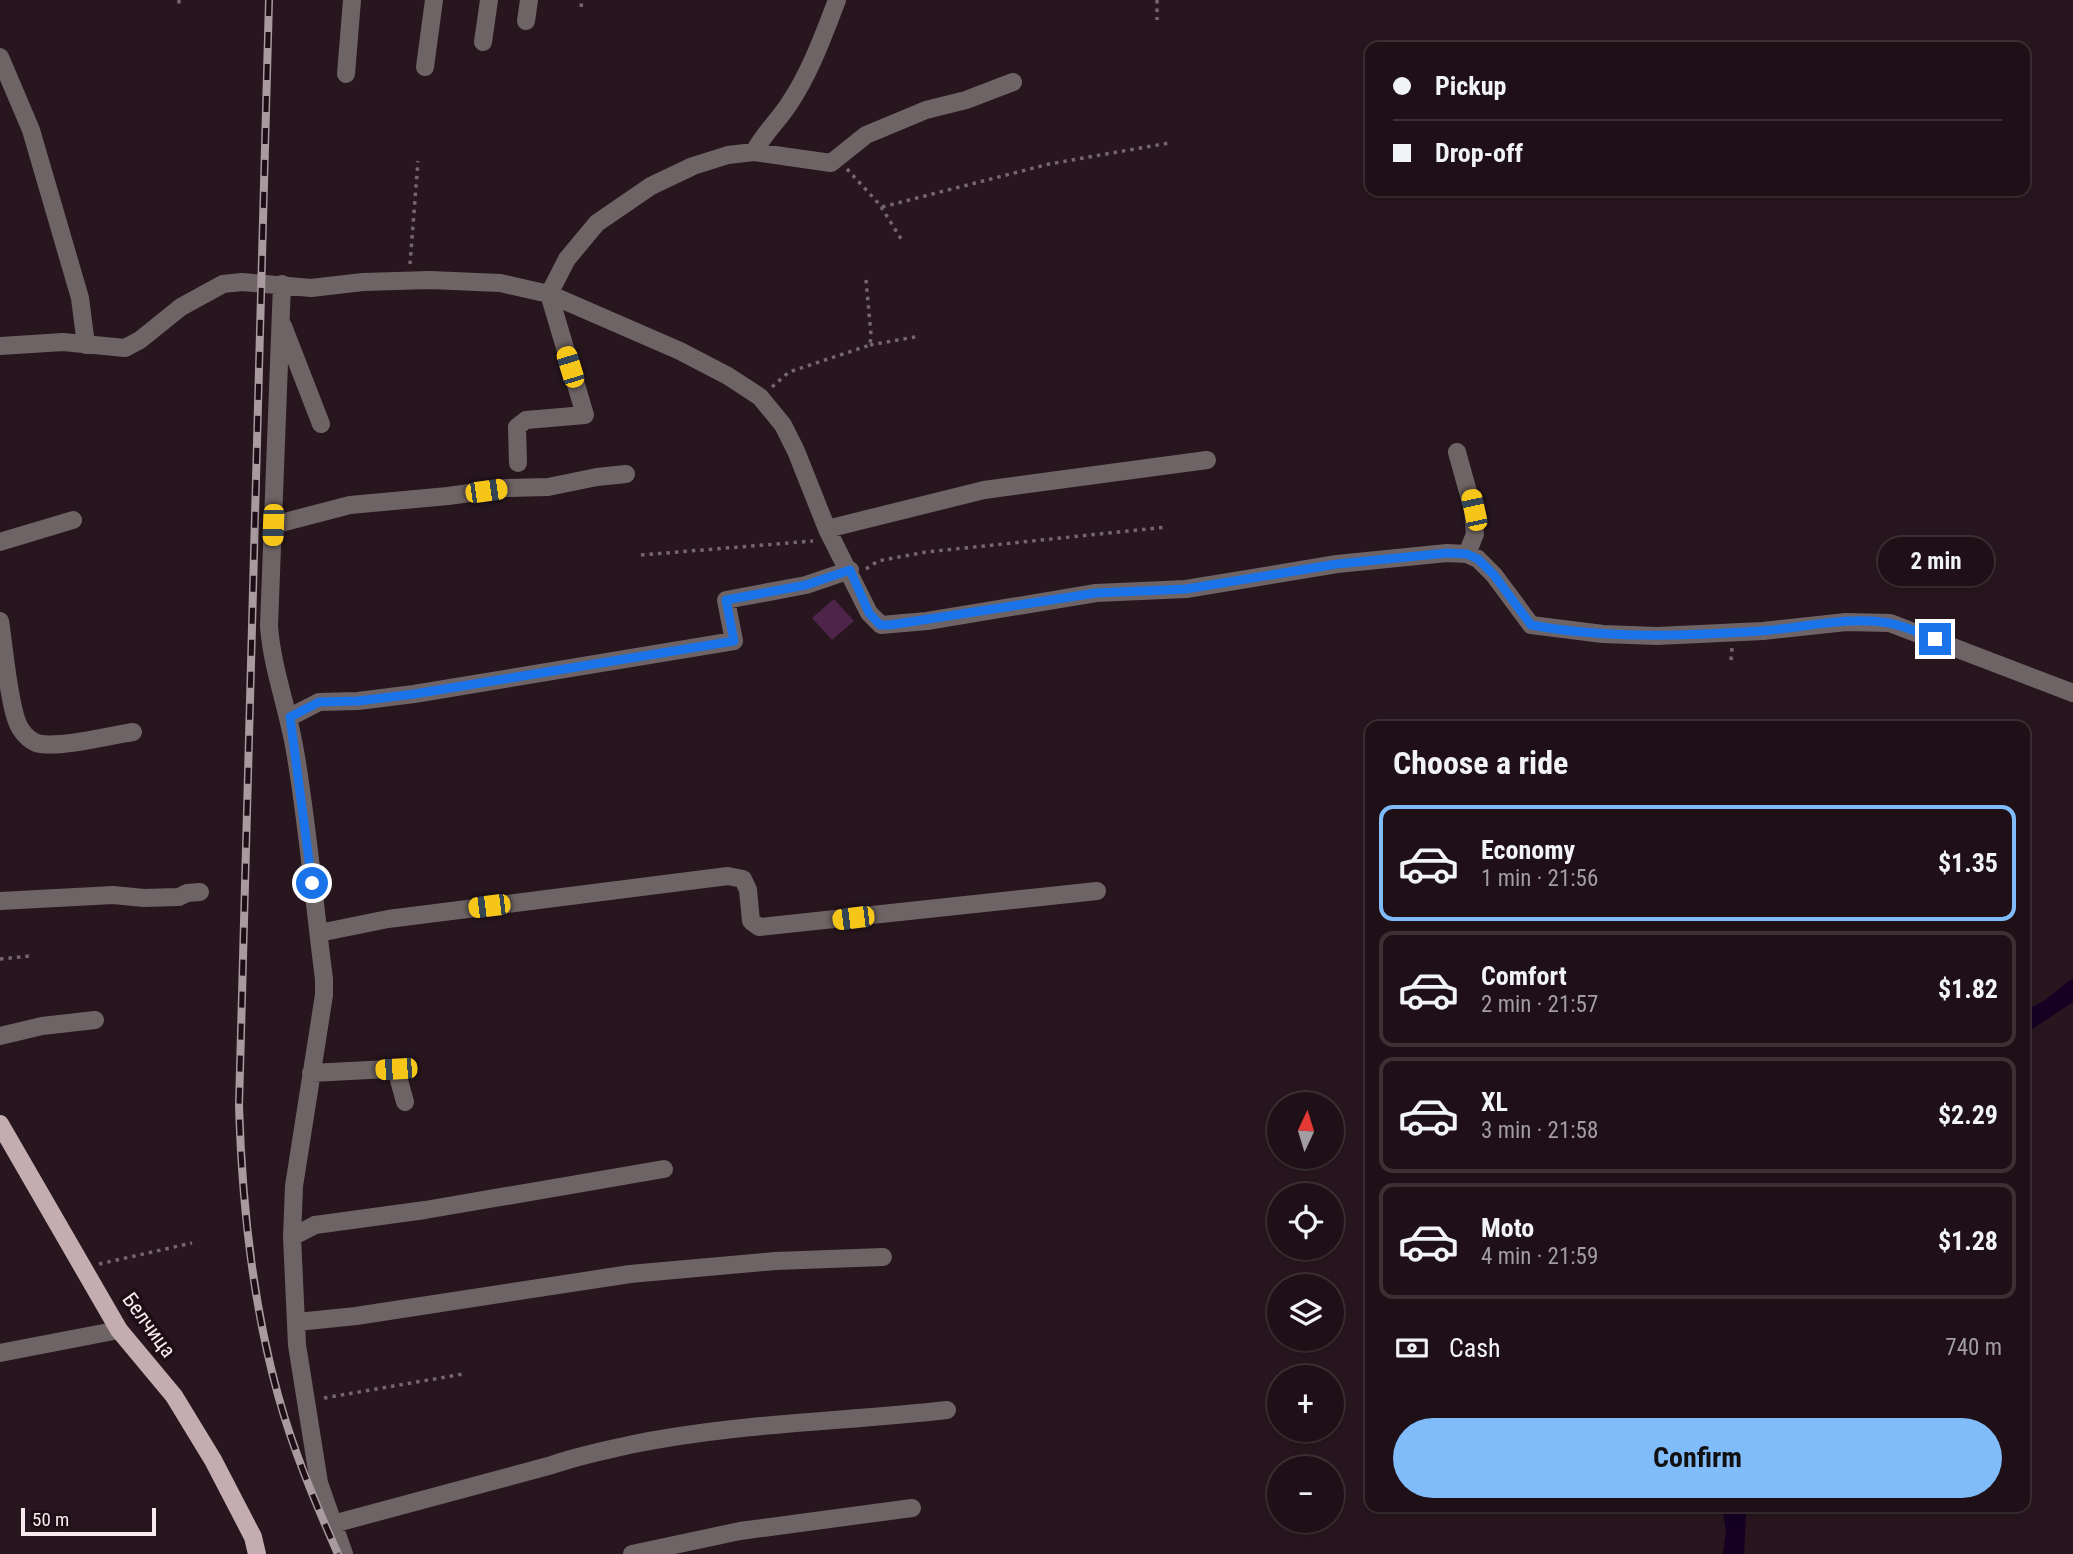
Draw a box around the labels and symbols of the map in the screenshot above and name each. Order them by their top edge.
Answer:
car [554,344,587,390]
car [464,478,509,504]
car [1460,487,1489,533]
car [262,504,285,546]
callout: 2 min [1877,538,1993,586]
route end [1919,623,1951,655]
route start [296,867,328,899]
car [467,893,512,919]
car [831,905,876,931]
car [375,1057,418,1081]
north arrow [1267,1092,1344,1169]
street label: Белчица [118,1288,180,1362]
scale bar [21,1505,156,1537]

